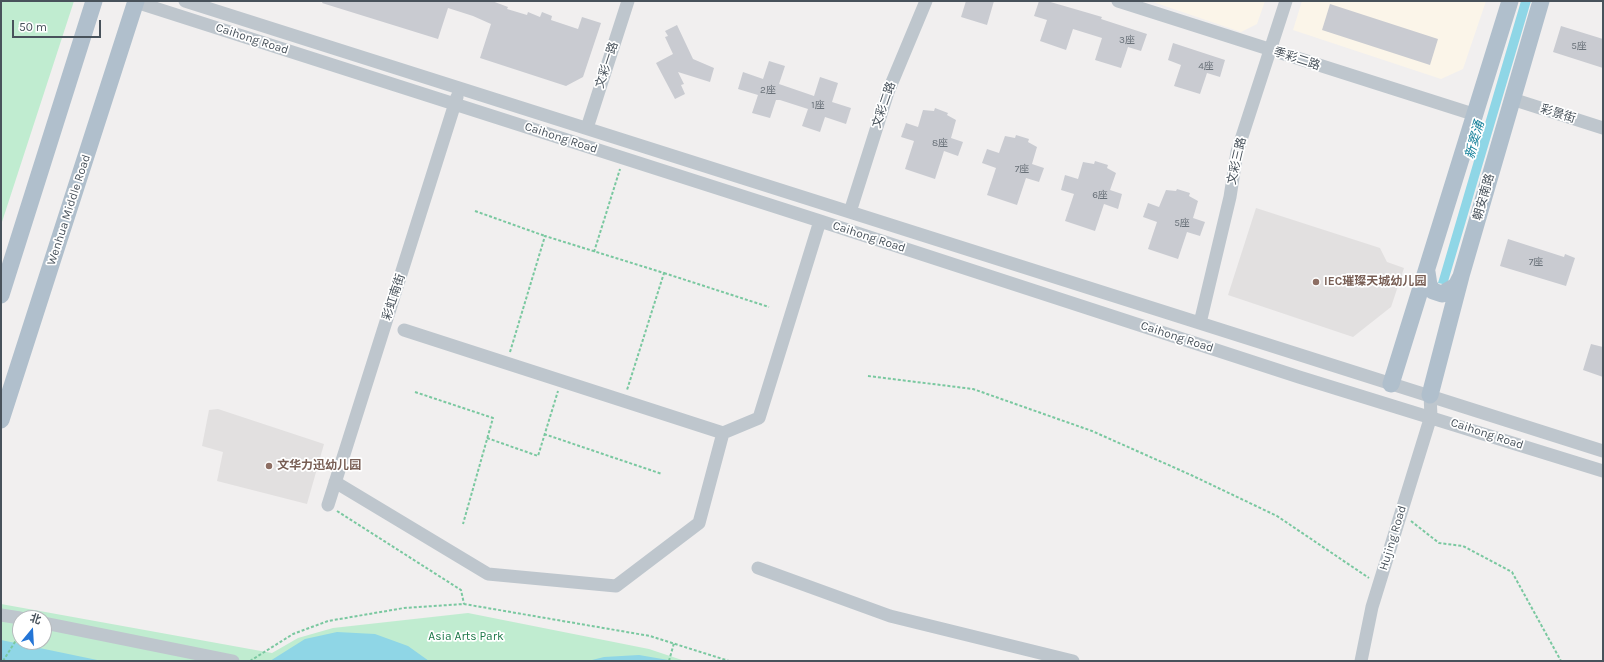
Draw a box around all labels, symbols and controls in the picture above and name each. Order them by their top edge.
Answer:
scale bar [14,12,103,38]
text: 50 m [19,20,47,34]
street label: Caihong Road [214,20,290,58]
house number: 3座 [1119,34,1135,46]
street label: 文彩一路 [593,40,621,90]
house number: 5座 [1571,40,1587,52]
street label: 季彩二路 [1272,45,1322,73]
house number: 4座 [1198,60,1214,72]
street label: 文彩二路 [869,80,899,130]
house number: 2座 [760,84,776,96]
house number: 1座 [811,99,825,111]
street label: 彩景街 [1539,102,1577,126]
street label: Caihong Road [523,119,599,157]
water label: 新窦涌 [1462,119,1488,161]
street label: 文彩三路 [1225,136,1249,186]
house number: 8座 [932,137,948,149]
street label: Wenhua Middle Road [44,153,94,267]
house number: 7座 [1015,163,1029,175]
street label: 朝安南路 [1470,172,1498,222]
house number: 6座 [1092,189,1108,201]
house number: 5座 [1174,217,1190,229]
street label: Caihong Road [831,218,907,256]
house number: 7座 [1529,256,1543,268]
street label: 彩虹南街 [380,272,408,322]
place label: IEC璀璨天城幼儿园 [1324,275,1426,289]
marker: IEC璀璨天城幼儿园 [1311,277,1321,287]
street label: Caihong Road [1139,318,1215,356]
street label: Caihong Road [1449,415,1525,453]
place label: 文华力迅幼儿园 [277,459,361,473]
marker: 文华力迅幼儿园 [264,461,274,471]
street label: Hujing Road [1376,504,1410,572]
north arrow [12,610,52,650]
text: 北 [28,611,43,627]
park label: Asia Arts Park [428,630,504,644]

